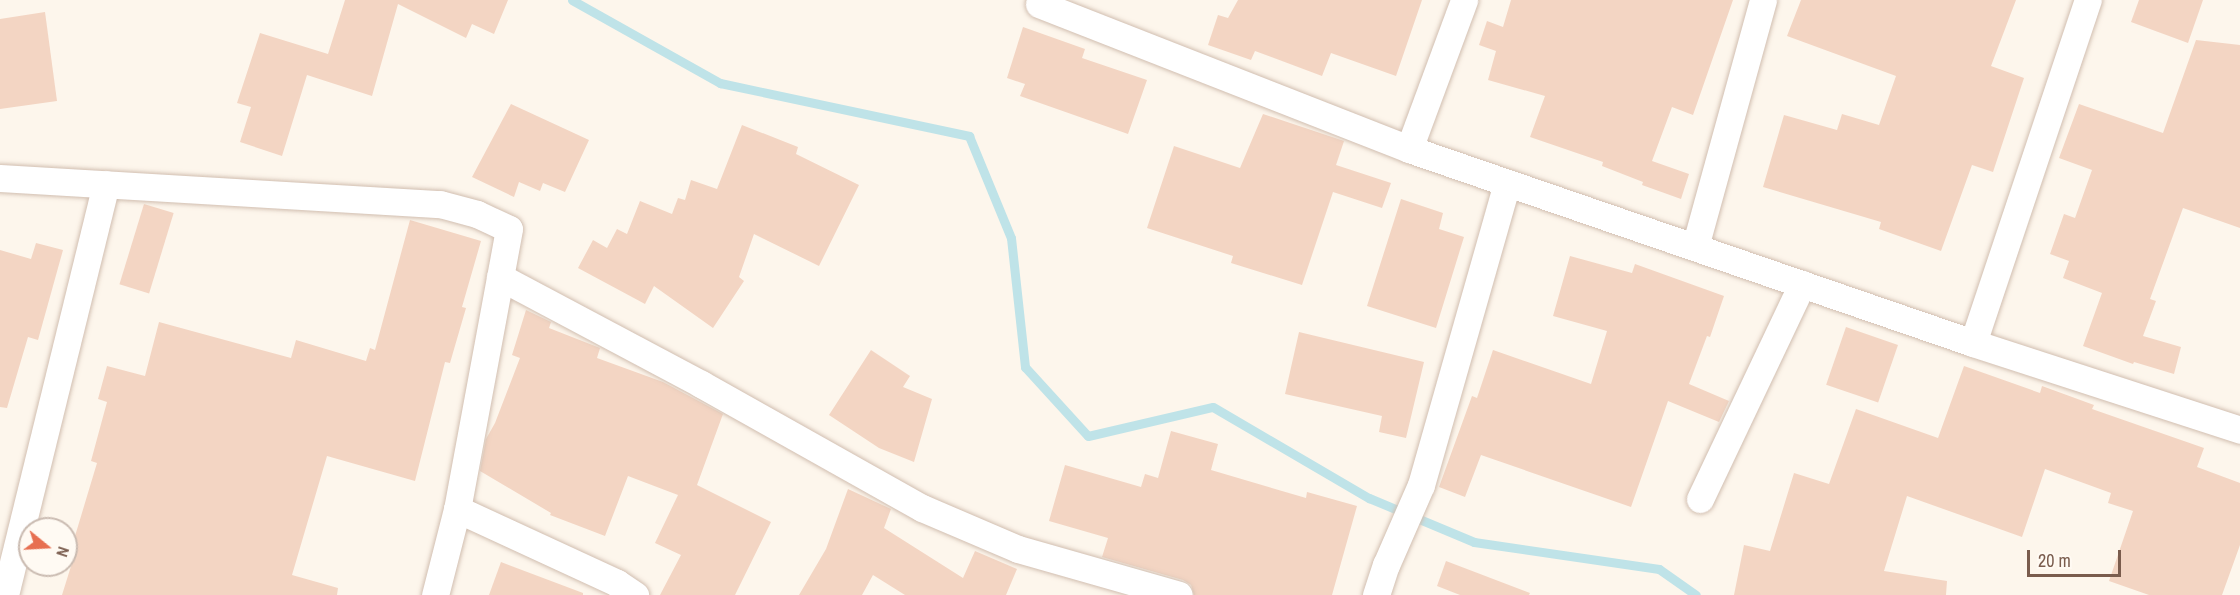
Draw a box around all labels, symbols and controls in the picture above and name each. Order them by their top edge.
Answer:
north arrow [18,517,78,577]
scale bar [2030,538,2124,576]
text: N [51,544,75,560]
text: 20 m [2038,548,2071,573]

